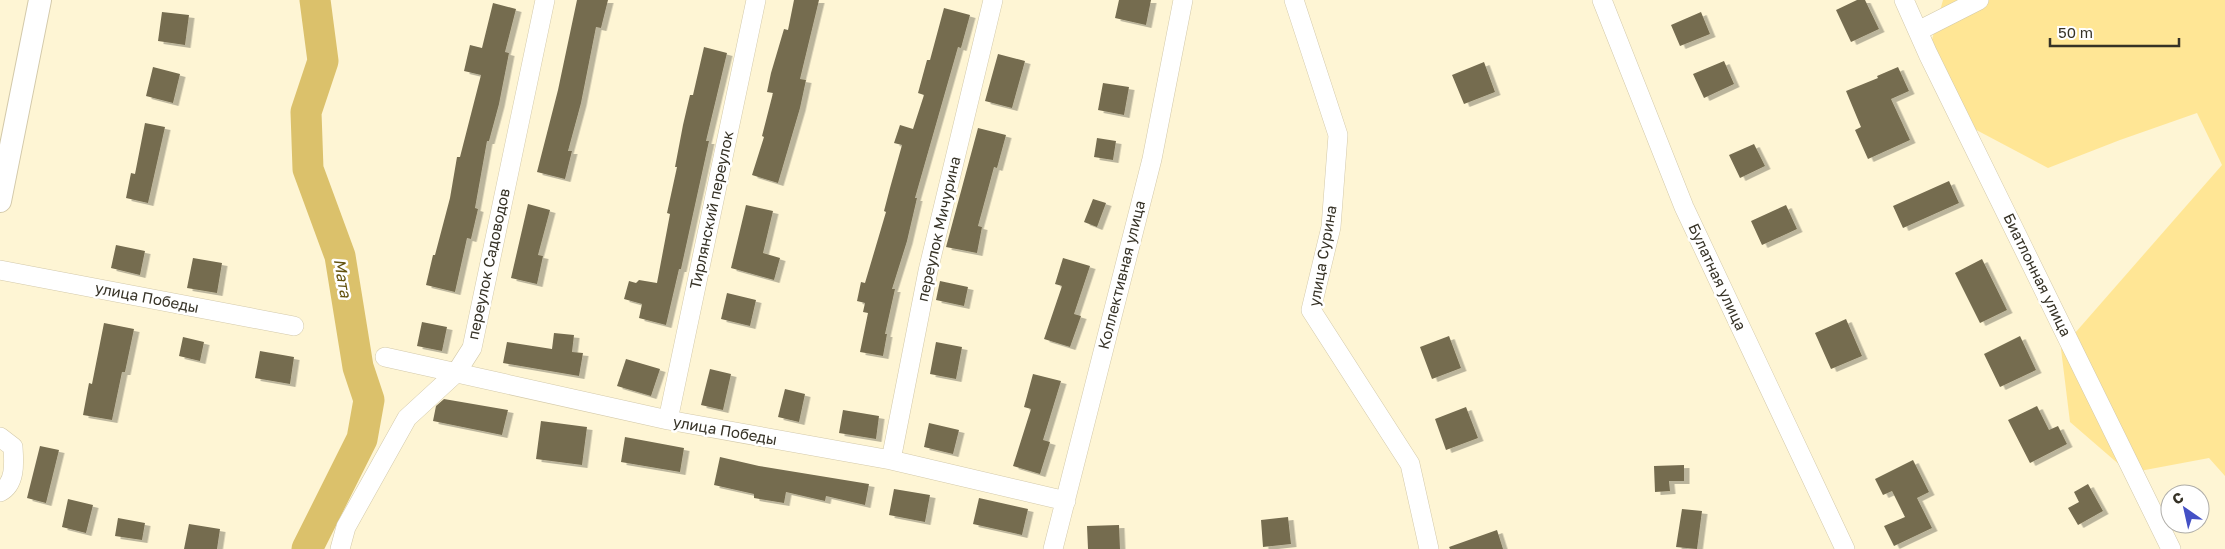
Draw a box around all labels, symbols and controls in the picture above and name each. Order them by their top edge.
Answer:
scale bar [2050,15,2179,47]
text: 50 m [2058,23,2093,41]
street label: Тирлянский переулок [685,129,737,291]
street label: переулок Мичурина [913,154,963,303]
street label: переулок Садоводов [463,187,513,341]
street label: Коллективная улица [1094,198,1148,351]
street label: улица Сурина [1304,204,1340,308]
street label: Биатлонная улица [2000,210,2076,339]
street label: Булатная улица [1685,220,1751,333]
water label: Мата [330,257,356,300]
street label: улица Победы [94,278,201,316]
street label: улица Победы [672,412,779,448]
north arrow [2160,484,2210,534]
text: С [2169,488,2186,508]

